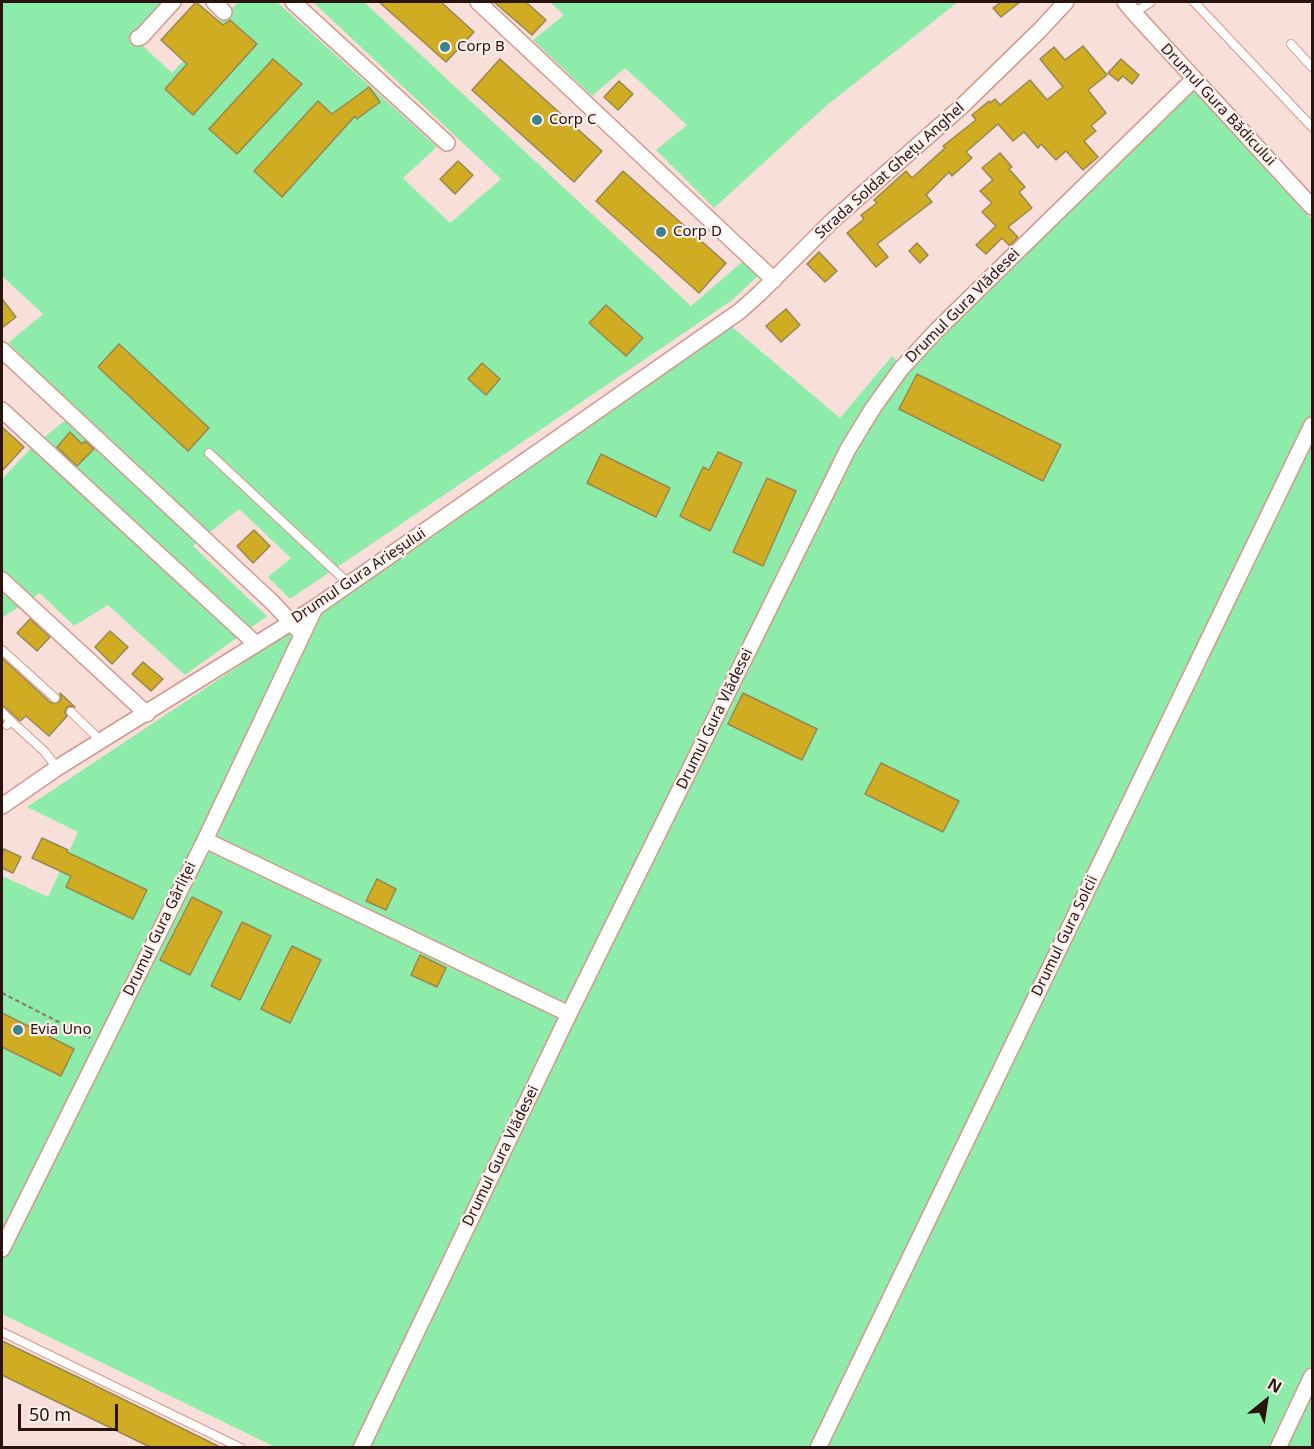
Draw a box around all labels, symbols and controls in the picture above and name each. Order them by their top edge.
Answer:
place label: Corp B [457,38,505,56]
marker: Corp B [438,40,452,54]
street label: Drumul Gura Bădicului [1157,40,1279,170]
street label: Strada Soldat Ghețu Anghel [812,99,968,243]
place label: Corp C [549,111,596,129]
marker: Corp C [530,113,544,127]
place label: Corp D [673,223,722,241]
marker: Corp D [654,225,668,239]
street label: Drumul Gura Vlădesei [902,245,1024,367]
street label: Drumul Gura Arieșului [289,525,429,627]
street label: Drumul Gura Vlădesei [673,646,757,792]
street label: Drumul Gura Gârliței [120,859,200,999]
street label: Drumul Gura Solcii [1028,873,1102,999]
place label: Evia Uno [30,1021,91,1039]
marker: Evia Uno [11,1023,25,1037]
street label: Drumul Gura Vlădesei [459,1083,543,1229]
north arrow [1236,1371,1296,1431]
text: N [1264,1373,1286,1398]
scale bar [21,1392,122,1430]
text: 50 m [29,1402,71,1426]

